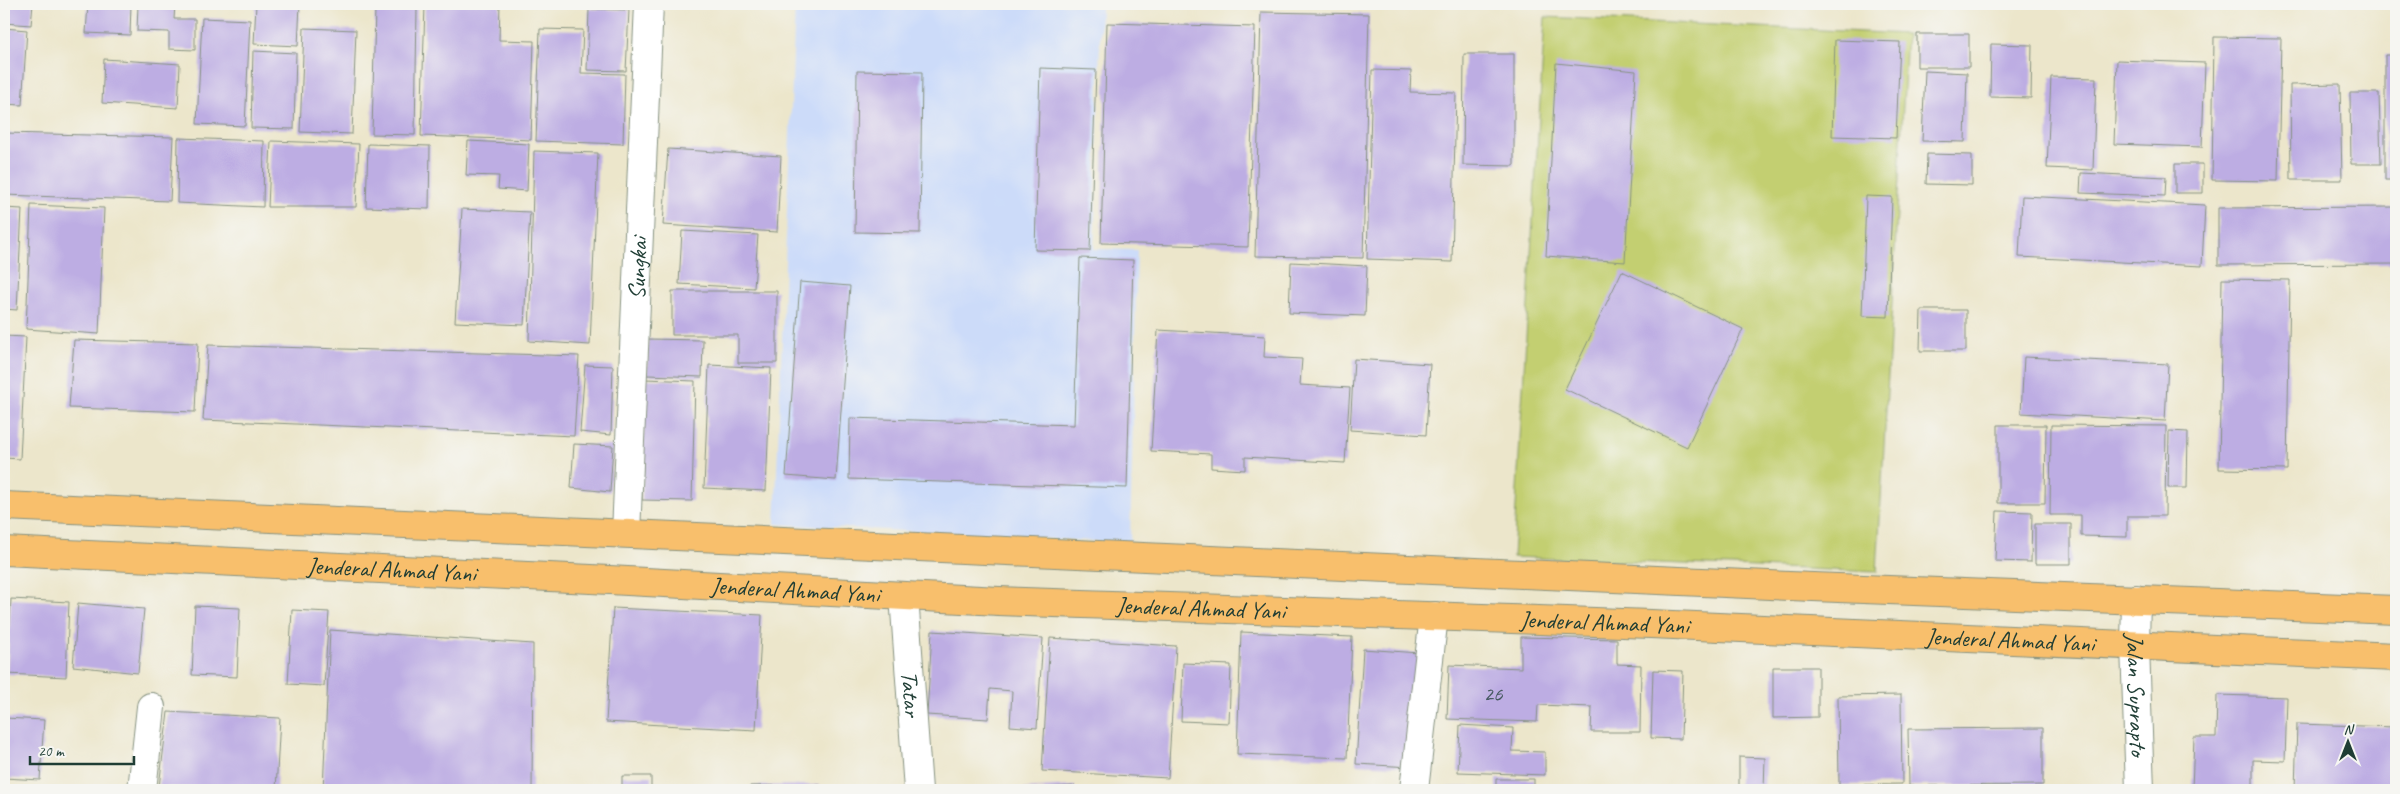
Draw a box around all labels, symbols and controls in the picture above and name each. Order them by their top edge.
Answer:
street label: Sungkai [621,233,654,300]
street label: Jenderal Ahmad Yani [306,550,480,589]
street label: Jenderal Ahmad Yani [709,570,884,610]
street label: Jenderal Ahmad Yani [1115,590,1289,626]
street label: Jenderal Ahmad Yani [1518,604,1693,641]
street label: Jenderal Ahmad Yani [1924,621,2098,659]
street label: Jalan Suprapto [2120,633,2154,759]
street label: Tatar [894,670,928,720]
house number: 26 [1484,681,1503,707]
north arrow [2322,716,2372,766]
text: N [2344,721,2355,738]
scale bar [30,734,134,766]
text: 20 m [38,742,65,761]

